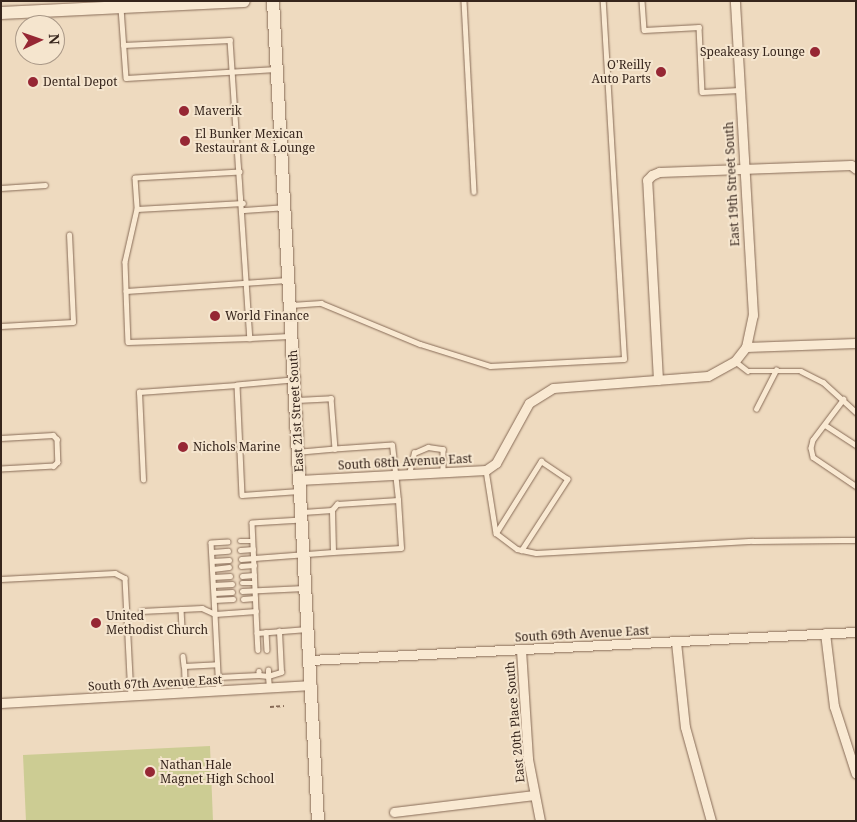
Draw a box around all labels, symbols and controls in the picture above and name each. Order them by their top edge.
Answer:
north arrow [15,15,65,65]
text: N [45,33,64,45]
place label: Speakeasy Lounge [700,45,805,59]
marker: Speakeasy Lounge [809,46,821,58]
place label: O'Reilly Auto Parts [592,58,651,86]
marker: O'Reilly Auto Parts [655,66,667,78]
place label: Dental Depot [43,75,117,89]
marker: Dental Depot [27,76,39,88]
place label: Maverik [194,104,242,118]
marker: Maverik [178,105,190,117]
street label: East 19th Street South [722,121,742,247]
place label: El Bunker Mexican Restaurant & Lounge [195,127,315,155]
marker: El Bunker Mexican Restaurant & Lounge [179,135,191,147]
place label: World Finance [225,309,309,323]
marker: World Finance [209,310,221,322]
street label: East 21st Street South [286,349,306,473]
place label: Nichols Marine [193,440,280,454]
marker: Nichols Marine [177,441,189,453]
street label: South 68th Avenue East [338,451,472,473]
place label: United Methodist Church [106,609,208,637]
marker: United Methodist Church [90,617,102,629]
street label: South 69th Avenue East [515,623,649,645]
street label: East 20th Place South [503,661,527,783]
street label: South 67th Avenue East [88,672,222,694]
place label: Nathan Hale Magnet High School [160,758,274,786]
marker: Nathan Hale Magnet High School [144,766,156,778]

